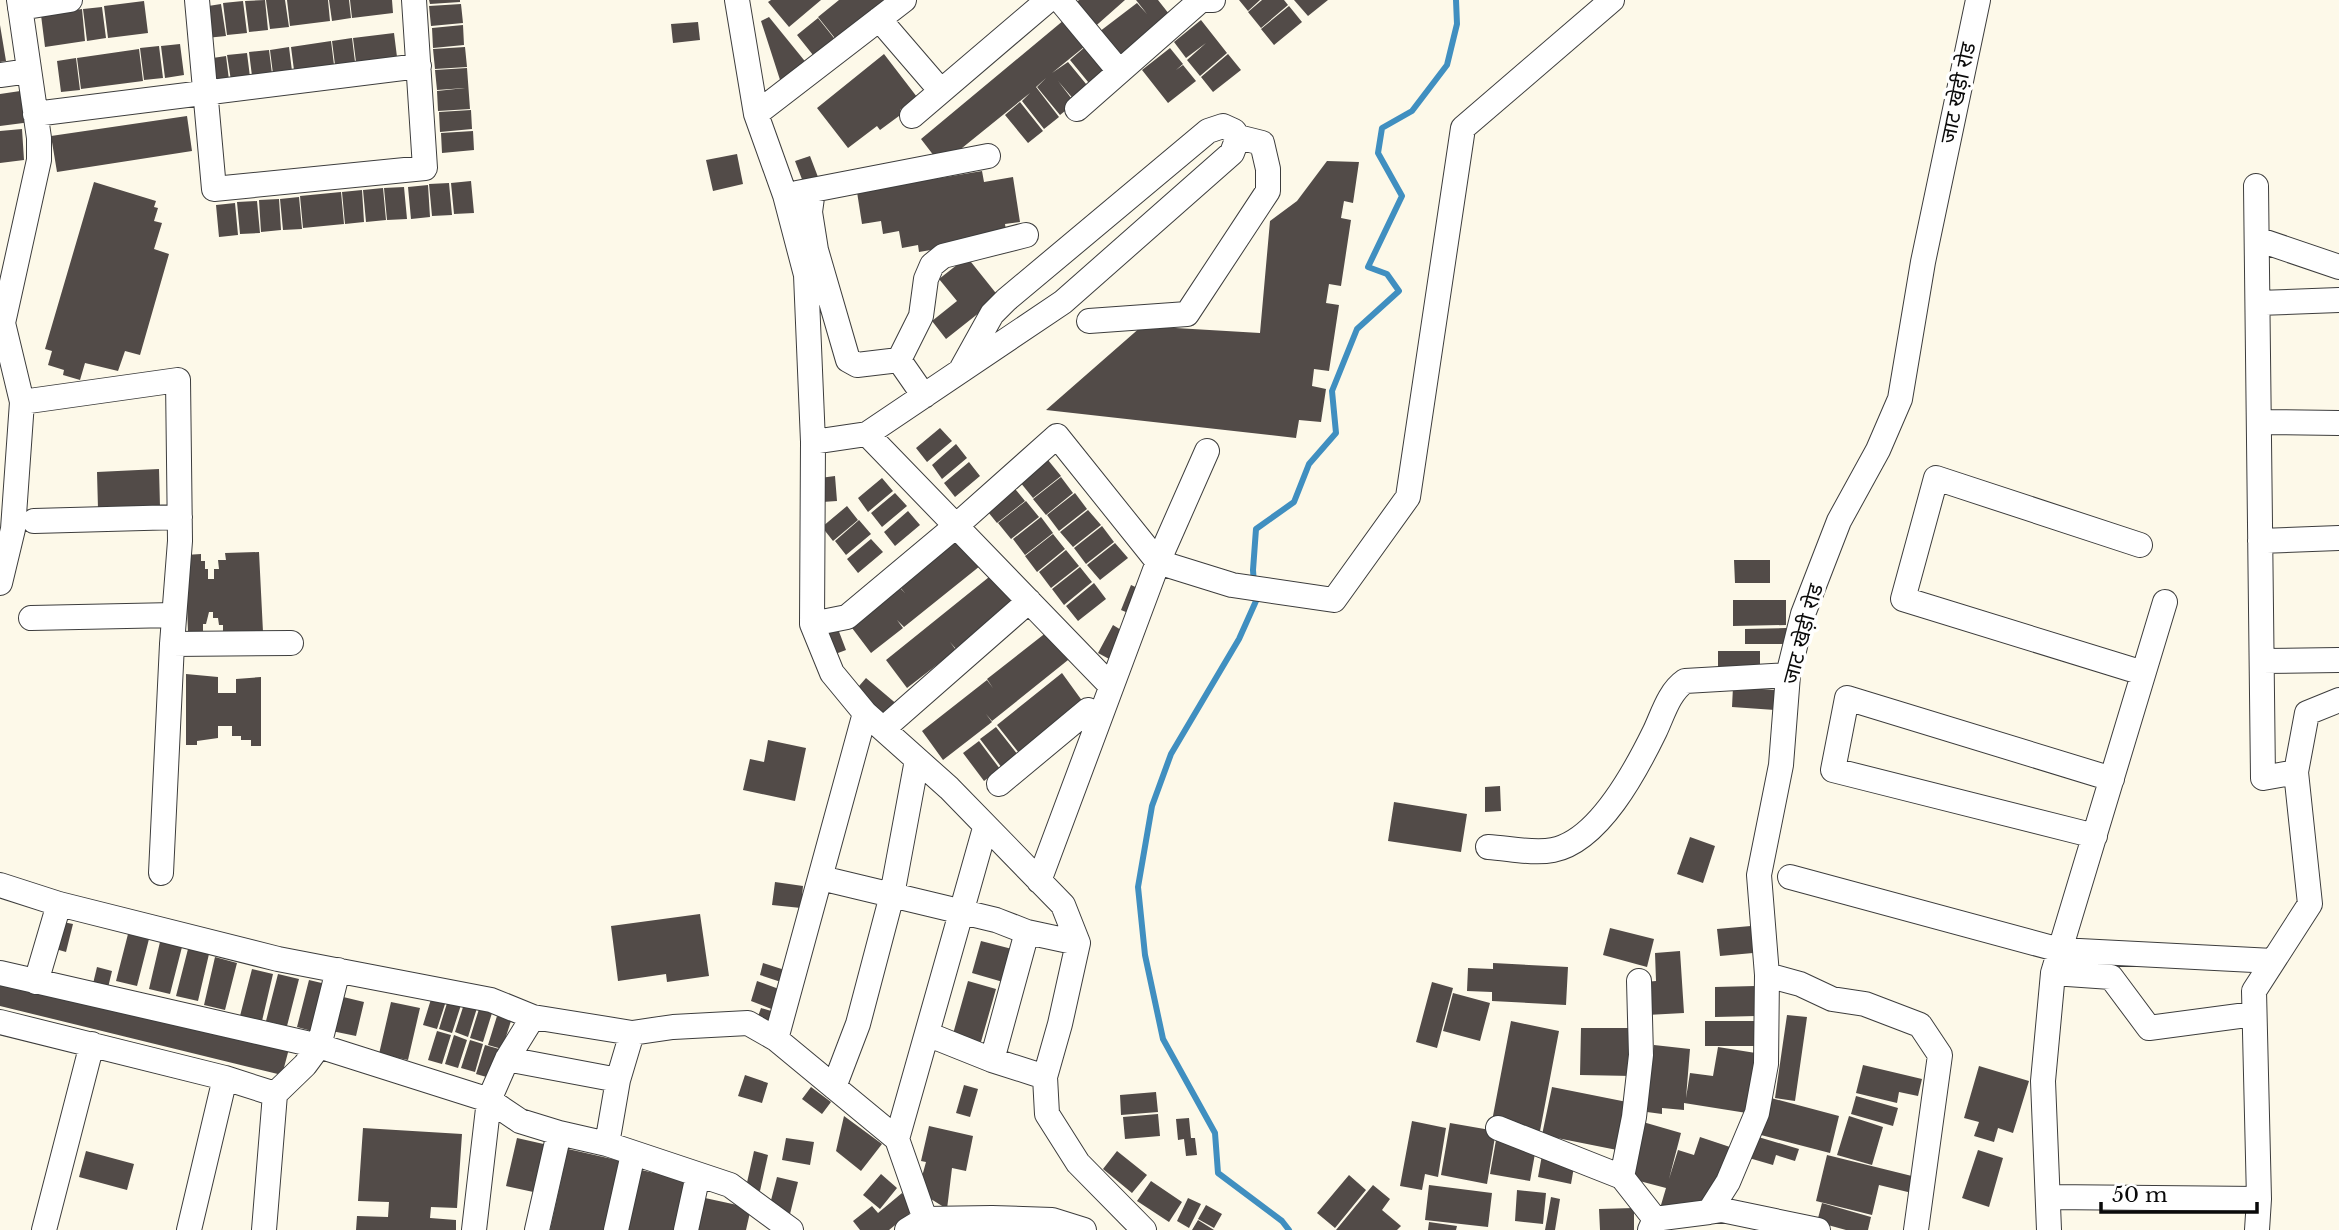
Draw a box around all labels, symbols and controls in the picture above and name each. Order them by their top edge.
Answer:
street label: जाट खेड़ी रोड [1935,39,1982,146]
street label: जाट खेड़ी रोड [1777,580,1829,687]
scale bar [2101,1170,2257,1214]
text: 50 m [2112,1182,2168,1208]

